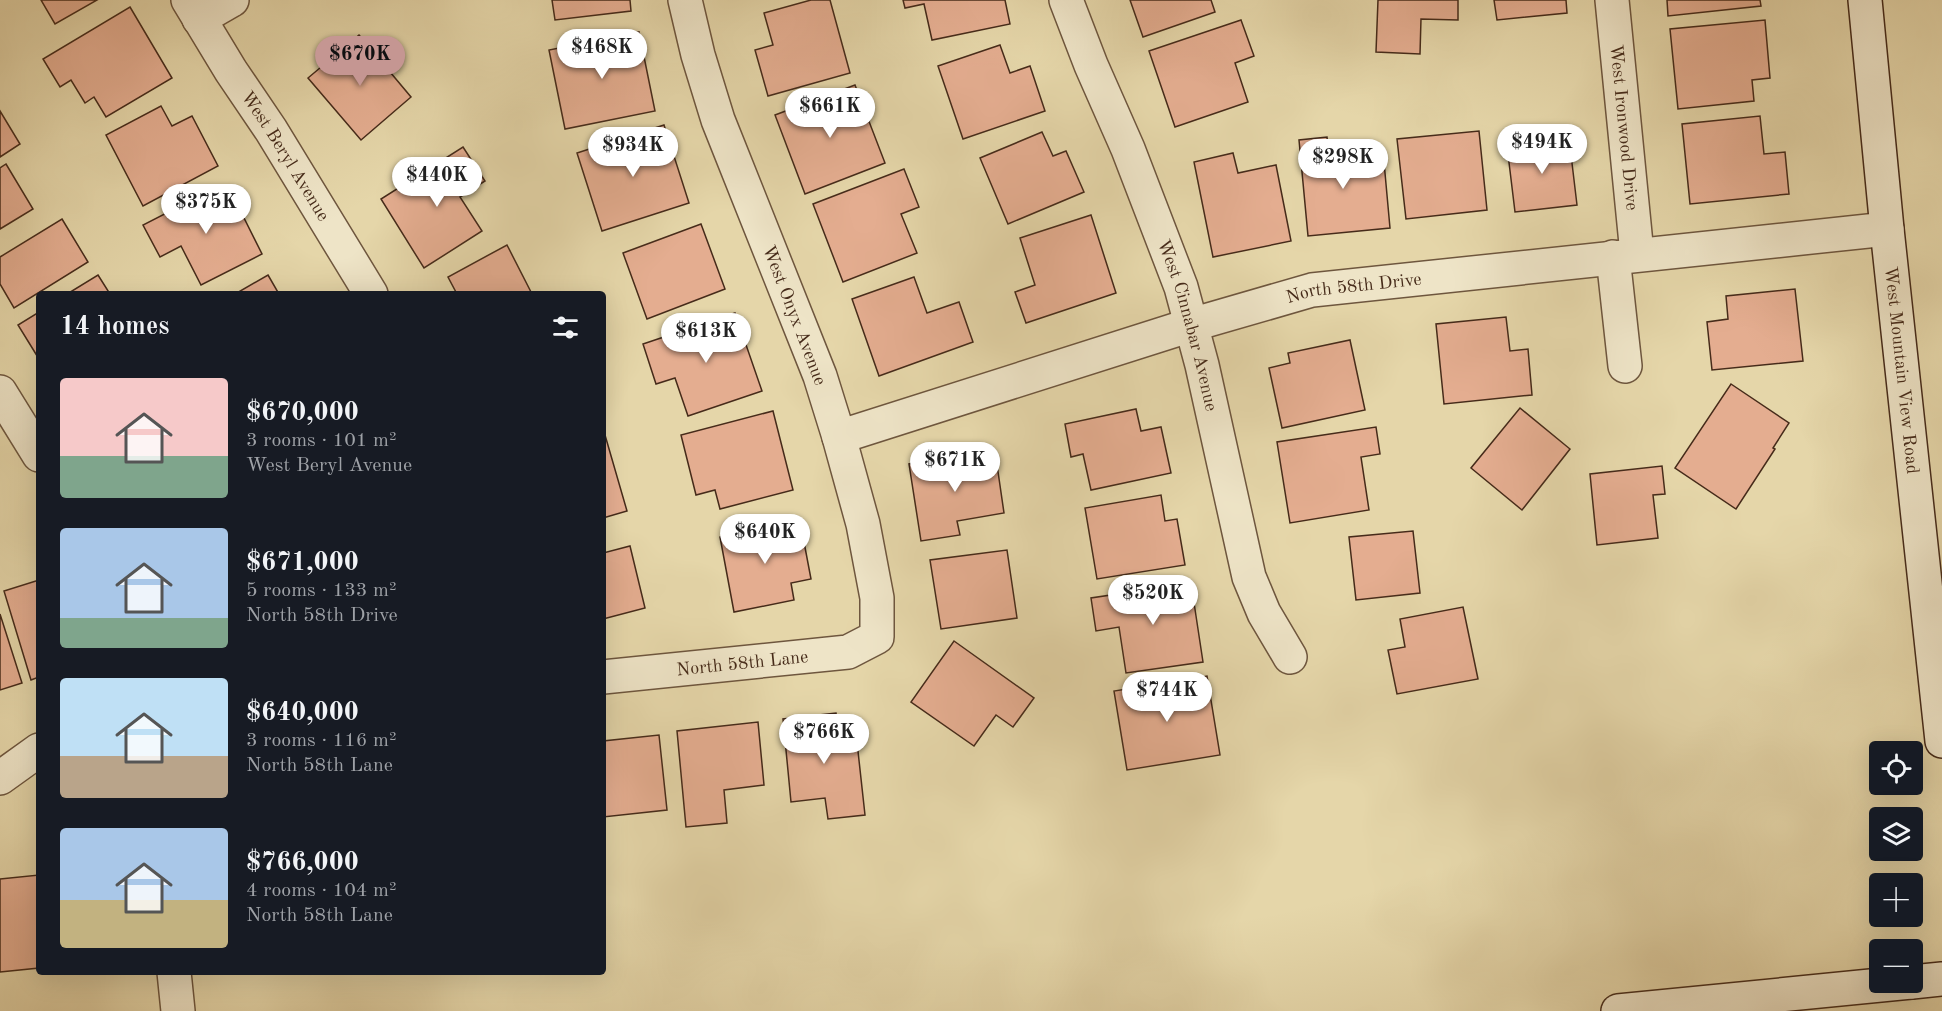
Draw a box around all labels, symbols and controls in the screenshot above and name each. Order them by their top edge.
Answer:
pin: $468K [560,29,644,80]
pin: $670K [318,36,402,87]
text: $468K [571,38,633,58]
street label: West Ironwood Drive [1606,44,1641,211]
text: $670K [329,45,391,65]
street label: West Beryl Avenue [237,88,332,224]
pin: $661K [788,88,872,139]
text: $661K [799,97,861,117]
pin: $494K [1500,124,1584,175]
pin: $934K [591,127,675,178]
text: $494K [1511,133,1573,153]
text: $934K [602,136,664,156]
pin: $298K [1301,139,1385,190]
text: $298K [1312,148,1374,168]
pin: $440K [395,157,479,208]
text: $440K [406,166,468,186]
pin: $375K [164,184,248,235]
text: $375K [175,193,237,213]
street label: West Cinnabar Avenue [1154,237,1220,413]
street label: West Onyx Avenue [759,243,829,388]
street label: West Mountain View Road [1881,266,1921,475]
street label: North 58th Drive [1284,270,1422,307]
icon: filters [549,311,582,344]
pin: $613K [664,313,748,364]
text: 14 homes [60,314,169,340]
text: $613K [675,322,737,342]
text: $670,000 [246,400,359,426]
icon: home [108,402,180,474]
text: 3 rooms · 101 m² [246,431,396,451]
pin: $671K [913,442,997,493]
text: $671K [924,451,986,471]
text: West Beryl Avenue [246,456,412,476]
pin: $640K [723,514,807,565]
text: $640K [734,523,796,543]
text: $671,000 [246,550,359,576]
icon: home [108,552,180,624]
pin: $520K [1111,575,1195,626]
text: 5 rooms · 133 m² [246,581,396,601]
text: $520K [1122,584,1184,604]
text: North 58th Drive [246,606,398,626]
street label: North 58th Lane [676,648,809,679]
pin: $744K [1125,672,1209,723]
text: $744K [1136,681,1198,701]
text: $640,000 [246,700,359,726]
icon: home [108,702,180,774]
pin: $766K [782,714,866,765]
text: $766K [793,723,855,743]
text: 3 rooms · 116 m² [246,731,396,751]
map controls [1869,741,1923,993]
button: locate [1869,741,1923,795]
text: North 58th Lane [246,756,393,776]
button: layers [1869,807,1923,861]
text: $766,000 [246,850,359,876]
icon: home [108,852,180,924]
button: + [1869,873,1923,927]
text: 4 rooms · 104 m² [246,881,396,901]
text: North 58th Lane [246,906,393,926]
button: − [1869,939,1923,993]

